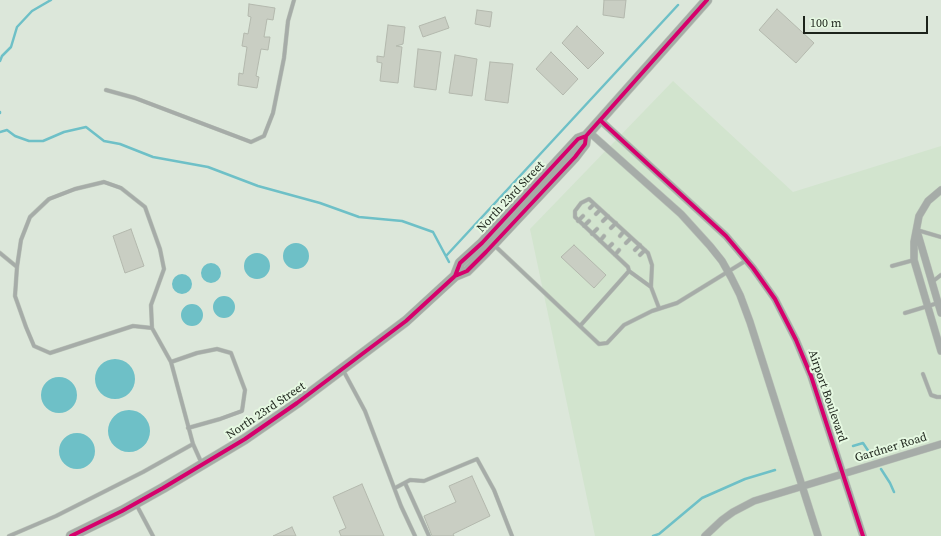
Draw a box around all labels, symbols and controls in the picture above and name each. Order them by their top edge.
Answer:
scale bar [805,8,930,34]
text: 100 m [810,15,842,31]
street label: North 23rd Street [474,158,548,236]
street label: Airport Boulevard [804,348,850,444]
street label: North 23rd Street [224,379,308,443]
street label: Gardner Road [853,430,929,466]

